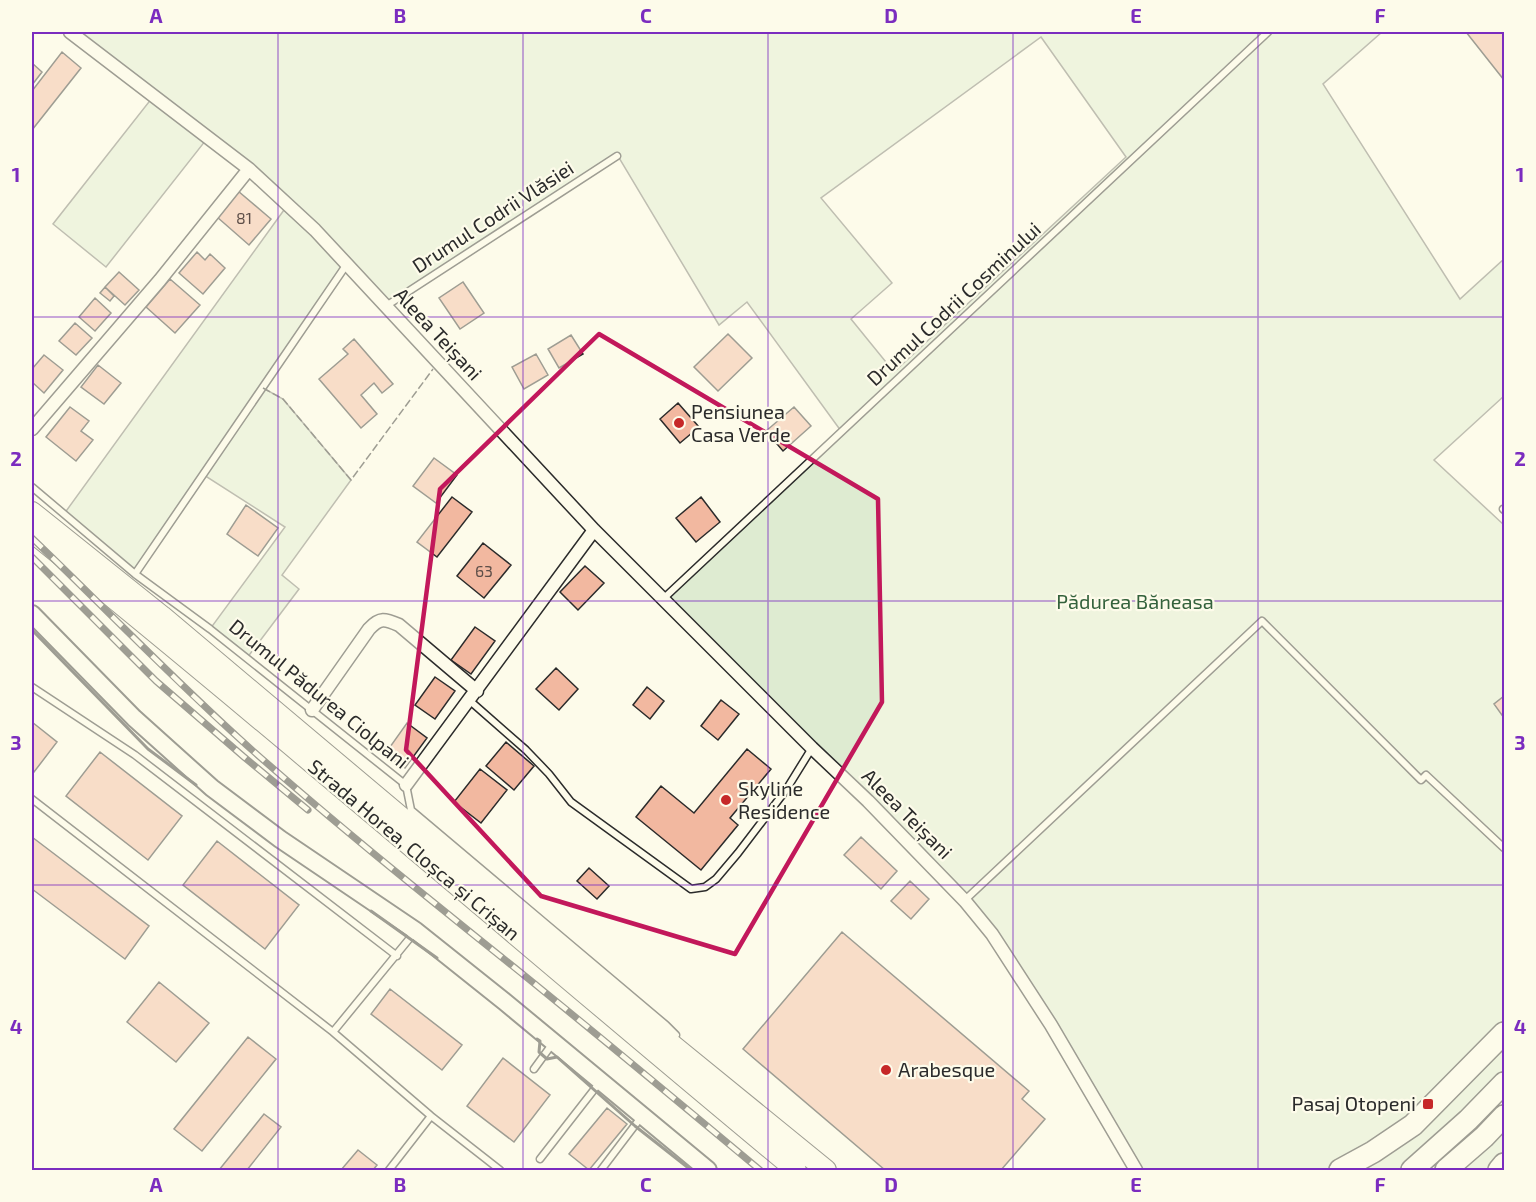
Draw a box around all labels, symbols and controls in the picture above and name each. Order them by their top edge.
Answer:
text: A [149,3,163,27]
text: B [394,3,406,27]
text: C [640,3,652,27]
text: D [884,3,898,27]
text: E [1130,3,1142,27]
text: F [1374,3,1386,27]
street label: Drumul Codrii Vlăsiei [407,155,578,277]
text: 1 [12,162,20,186]
text: 1 [1516,162,1524,186]
house number: 81 [236,208,252,227]
street label: Drumul Codrii Cosminului [861,216,1045,390]
street label: Aleea Teișani [388,282,488,386]
place label: Pensiunea Casa Verde [691,399,791,446]
marker: Pensiunea Casa Verde [672,416,686,430]
text: 2 [10,446,22,470]
text: 2 [1514,446,1526,470]
house number: 63 [475,561,493,580]
park label: Pădurea Băneasa [1056,589,1214,613]
street label: Drumul Pădurea Ciolpani [225,613,414,773]
text: 3 [10,730,22,754]
text: 3 [1514,730,1526,754]
street label: Strada Horea, Cloșca și Crișan [303,754,525,946]
street label: Aleea Teișani [856,763,958,865]
place label: Skyline Residence [738,776,830,823]
marker: Skyline Residence [719,793,733,807]
text: 4 [10,1014,23,1038]
text: 4 [1514,1014,1527,1038]
place label: Arabesque [898,1057,995,1081]
marker: Arabesque [879,1063,893,1077]
place label: Pasaj Otopeni [1291,1091,1416,1115]
marker: Pasaj Otopeni [1421,1097,1435,1111]
text: A [149,1172,163,1196]
text: B [394,1172,406,1196]
text: C [640,1172,652,1196]
text: D [884,1172,898,1196]
text: E [1130,1172,1142,1196]
text: F [1374,1172,1386,1196]

